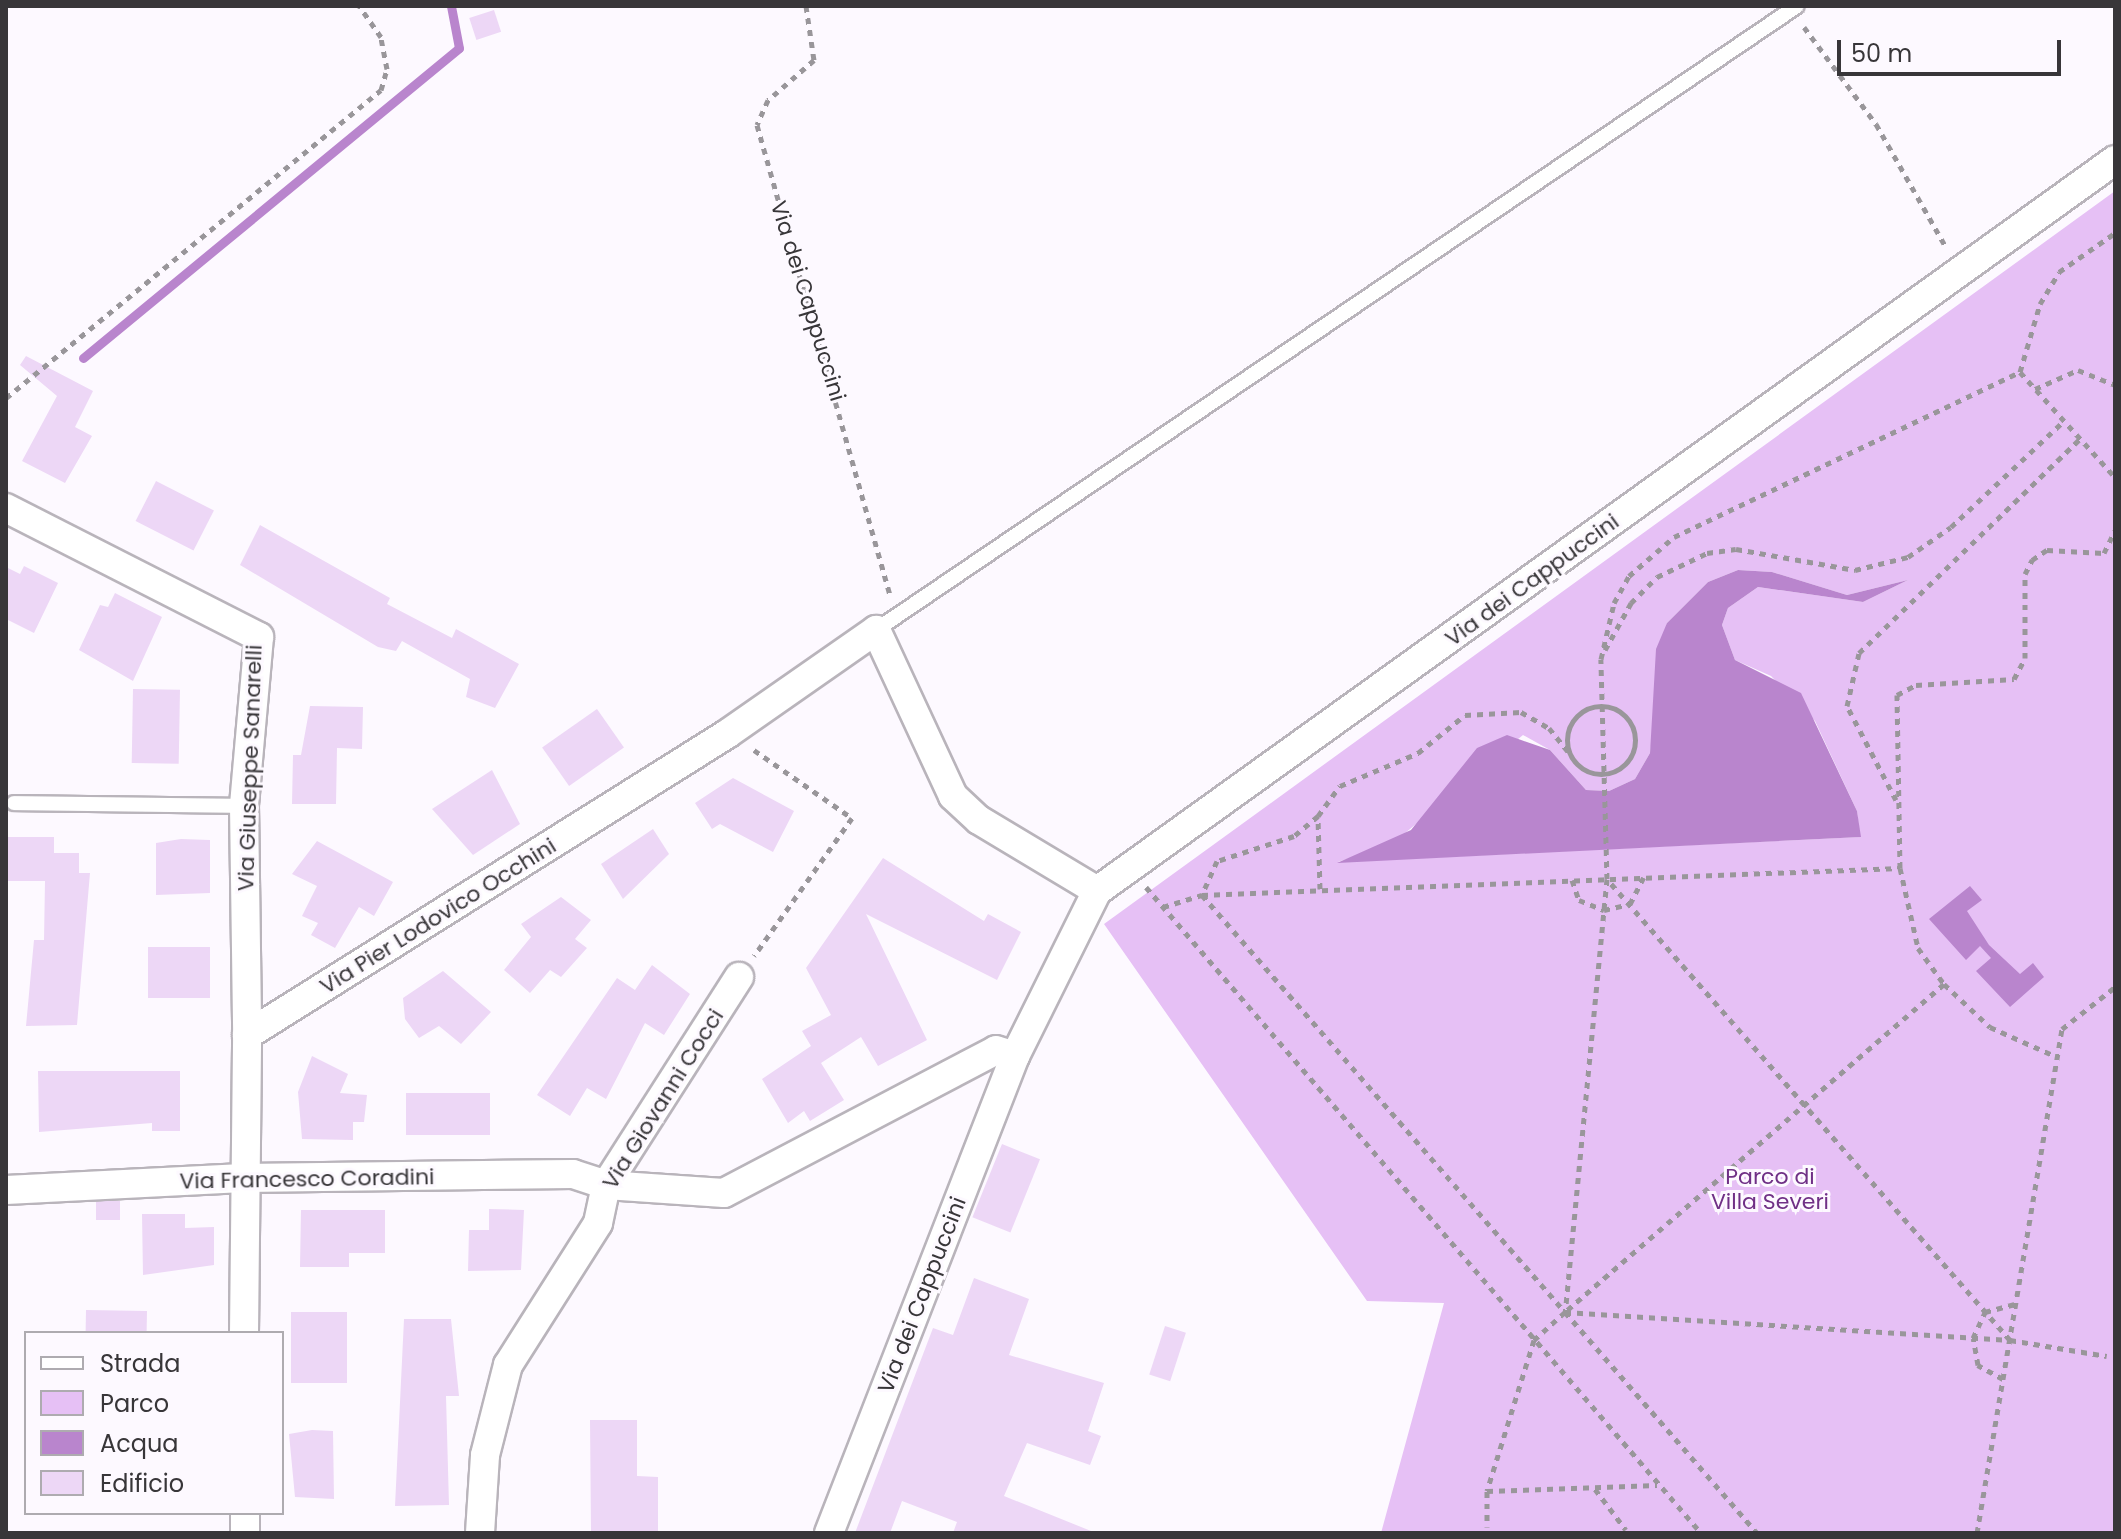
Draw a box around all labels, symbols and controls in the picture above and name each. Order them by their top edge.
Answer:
scale bar [1841,24,2065,74]
text: 50 m [1851,37,1912,70]
street label: Via dei Cappuccini [765,198,851,404]
street label: Via dei Cappuccini [1440,508,1624,652]
street label: Via Giuseppe Sanarelli [233,644,267,892]
street label: Via Pier Lodovico Occhini [315,832,561,1000]
street label: Via Giovanni Cocci [597,1004,729,1194]
park label: Parco di Villa Severi [1711,1163,1829,1214]
street label: Via Francesco Coradini [179,1164,435,1194]
street label: Via dei Cappuccini [872,1193,972,1397]
legend [24,1331,284,1515]
text: Strada [100,1347,180,1380]
text: Parco [100,1387,169,1420]
text: Acqua [100,1427,179,1460]
text: Edificio [100,1467,184,1500]

